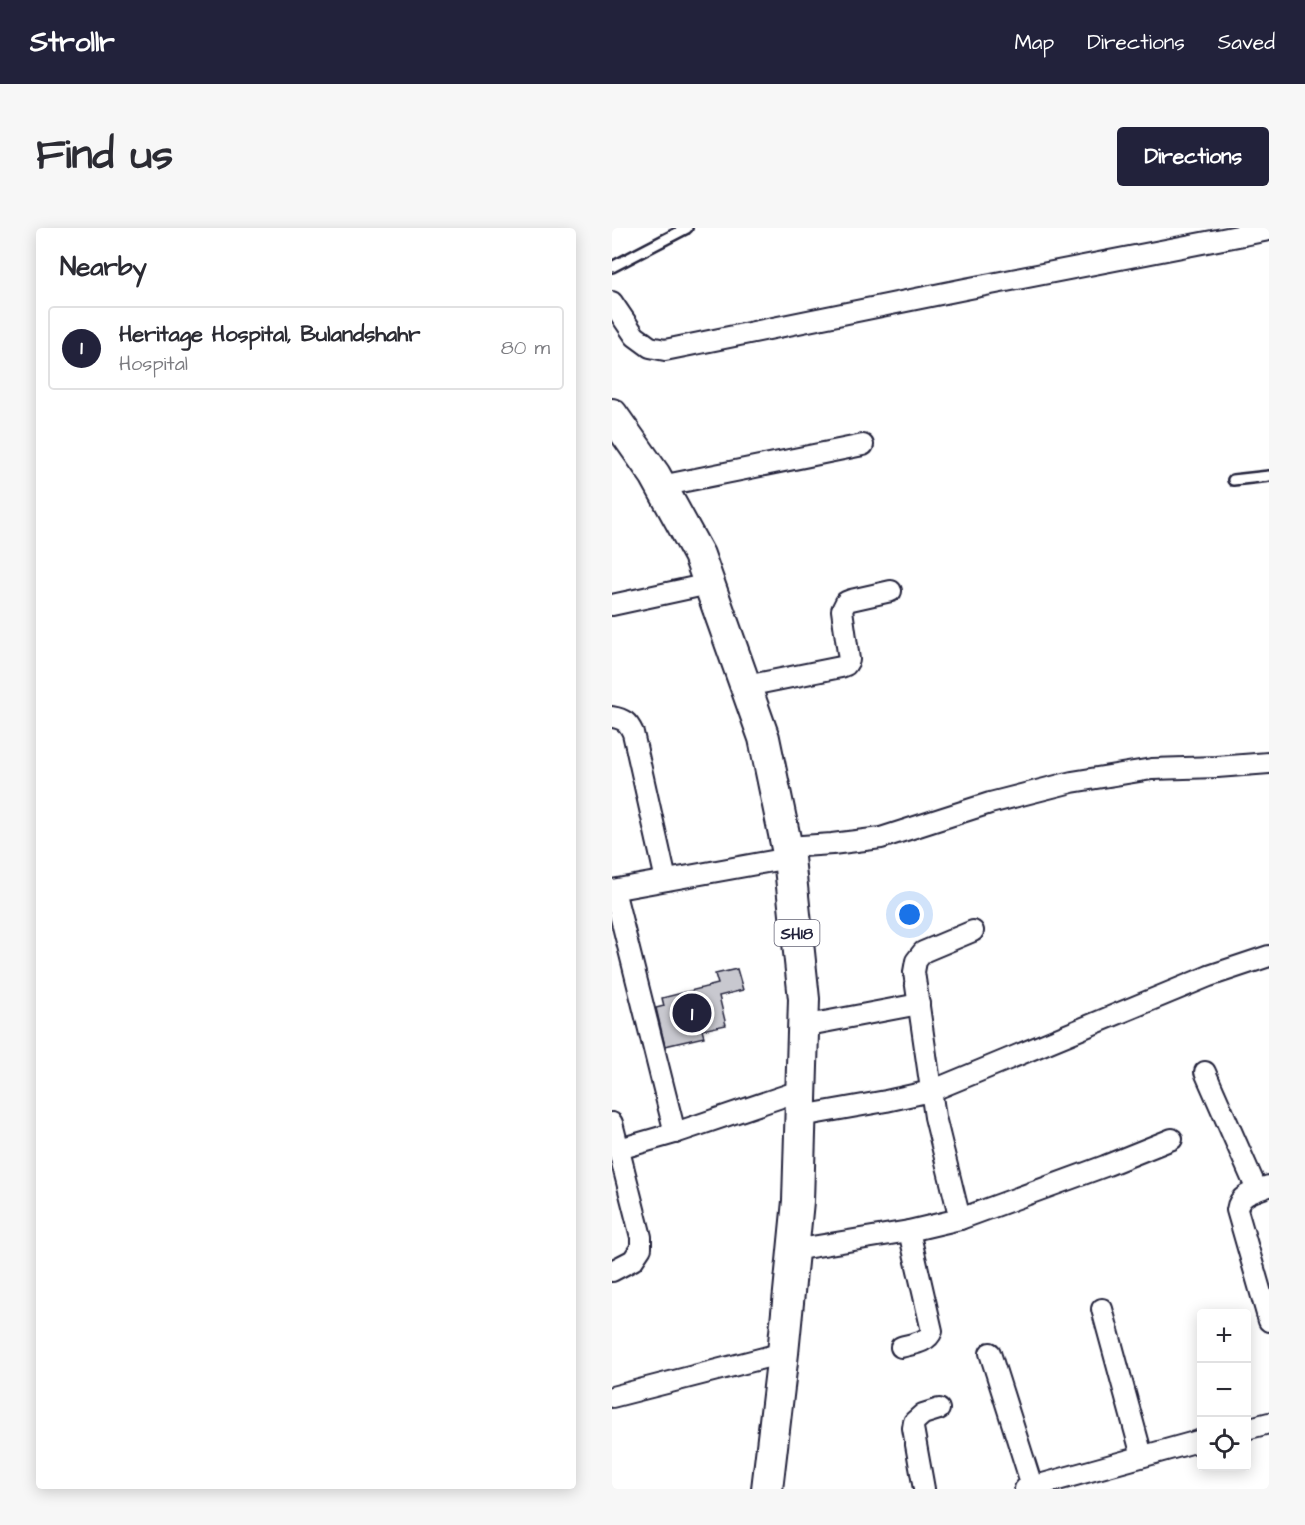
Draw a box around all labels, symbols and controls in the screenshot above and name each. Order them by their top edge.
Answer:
text: Strollr [30,23,115,62]
text: Map [1014,28,1054,57]
text: Directions [1087,28,1185,57]
text: Saved [1218,28,1275,57]
text: Find us [36,127,173,185]
button: Directions [1117,127,1269,186]
text: Nearby [60,249,147,285]
text: Heritage Hospital, Bulandshahr [119,319,420,350]
text: 1 [80,334,83,362]
text: 80 m [501,334,550,362]
text: Hospital [119,350,188,378]
your location [895,900,924,929]
road number: SH18 [774,920,819,946]
pin: 1 [672,990,712,1036]
map controls [1197,1309,1251,1471]
button: + [1197,1309,1251,1363]
button: − [1197,1363,1251,1417]
button: locate [1197,1417,1251,1471]

